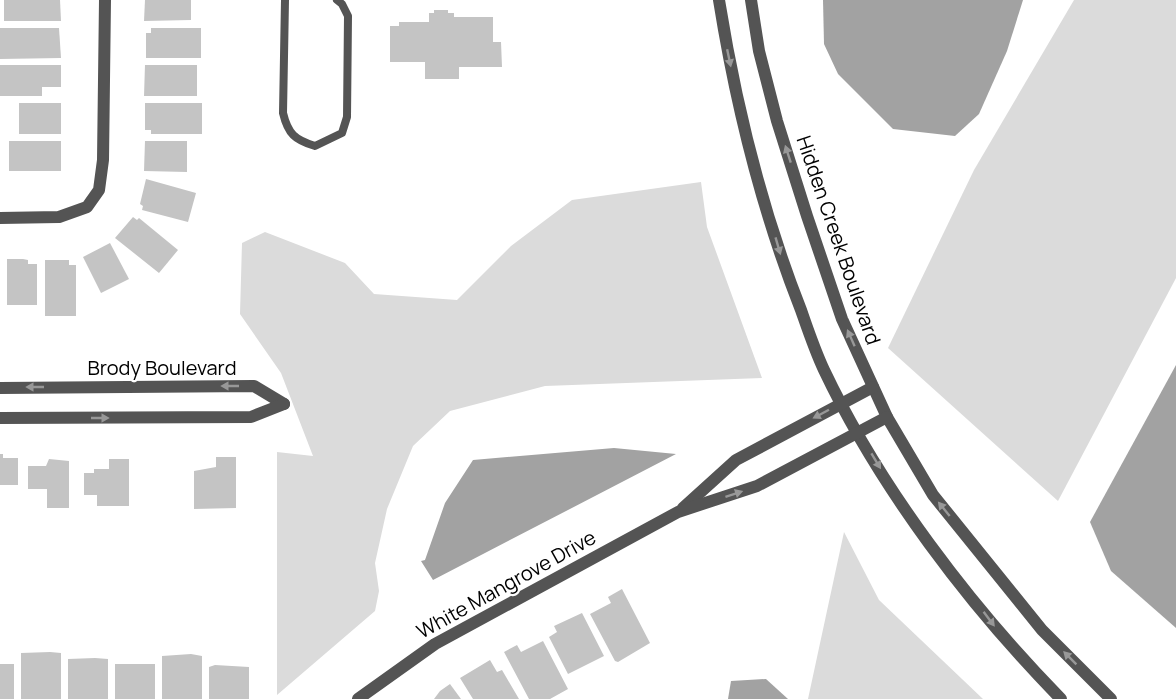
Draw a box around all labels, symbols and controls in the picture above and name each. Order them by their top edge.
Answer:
one-way arrow [725,48,734,67]
street label: Hidden Creek Boulevard [791,132,887,348]
one-way arrow [782,145,792,163]
one-way arrow [773,237,783,256]
one-way arrow [846,329,856,347]
street label: Brody Boulevard [88,354,236,381]
one-way arrow [221,381,240,391]
one-way arrow [26,382,45,392]
one-way arrow [812,409,829,419]
one-way arrow [91,413,110,423]
one-way arrow [870,453,881,469]
one-way arrow [725,489,743,498]
one-way arrow [938,502,951,517]
street label: White Mangrove Drive [412,524,600,644]
one-way arrow [983,612,995,627]
one-way arrow [1063,651,1077,665]

